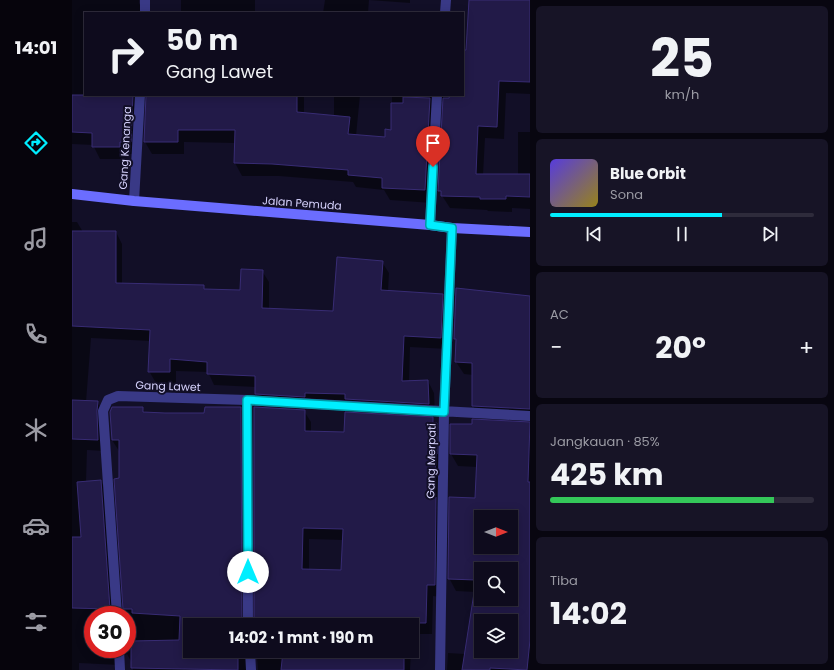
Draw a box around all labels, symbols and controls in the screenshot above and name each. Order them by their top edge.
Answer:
text: 50 m [166,21,238,60]
text: 25 [650,22,714,95]
icon: right [100,28,152,80]
text: 14:01 [15,35,57,60]
text: Gang Lawet [166,59,273,84]
text: km/h [665,85,699,104]
street label: Gang Kenanga [115,106,135,190]
pin [416,126,450,167]
icon: directions [22,129,50,157]
icon: arrive [422,132,444,154]
text: Blue Orbit [610,163,686,184]
text: Sona [610,185,643,204]
street label: Jalan Pemuda [262,192,342,214]
icon: previous [583,223,605,245]
icon: pause [671,223,693,245]
icon: next [759,223,781,245]
icon: music [22,225,50,253]
text: AC [550,305,569,324]
icon: phone [22,320,50,348]
text: 20° [655,326,706,369]
text: − [550,332,562,363]
text: + [799,332,814,363]
street label: Gang Lawet [135,377,201,395]
icon: climate [22,416,50,444]
street label: Gang Merpati [422,423,440,499]
text: Jangkauan · 85% [550,432,660,451]
text: 425 km [550,453,664,496]
north arrow [474,510,518,554]
map controls [474,510,518,658]
icon: car [22,512,50,540]
position arrow [227,551,269,593]
button: search [474,562,518,606]
text: Tiba [550,571,578,590]
text: 14:02 [550,592,627,635]
speed limit sign: 30 [84,606,136,658]
icon: filters [22,608,50,636]
button: layers [474,614,518,658]
text: 14:02 · 1 mnt · 190 m [229,627,373,648]

